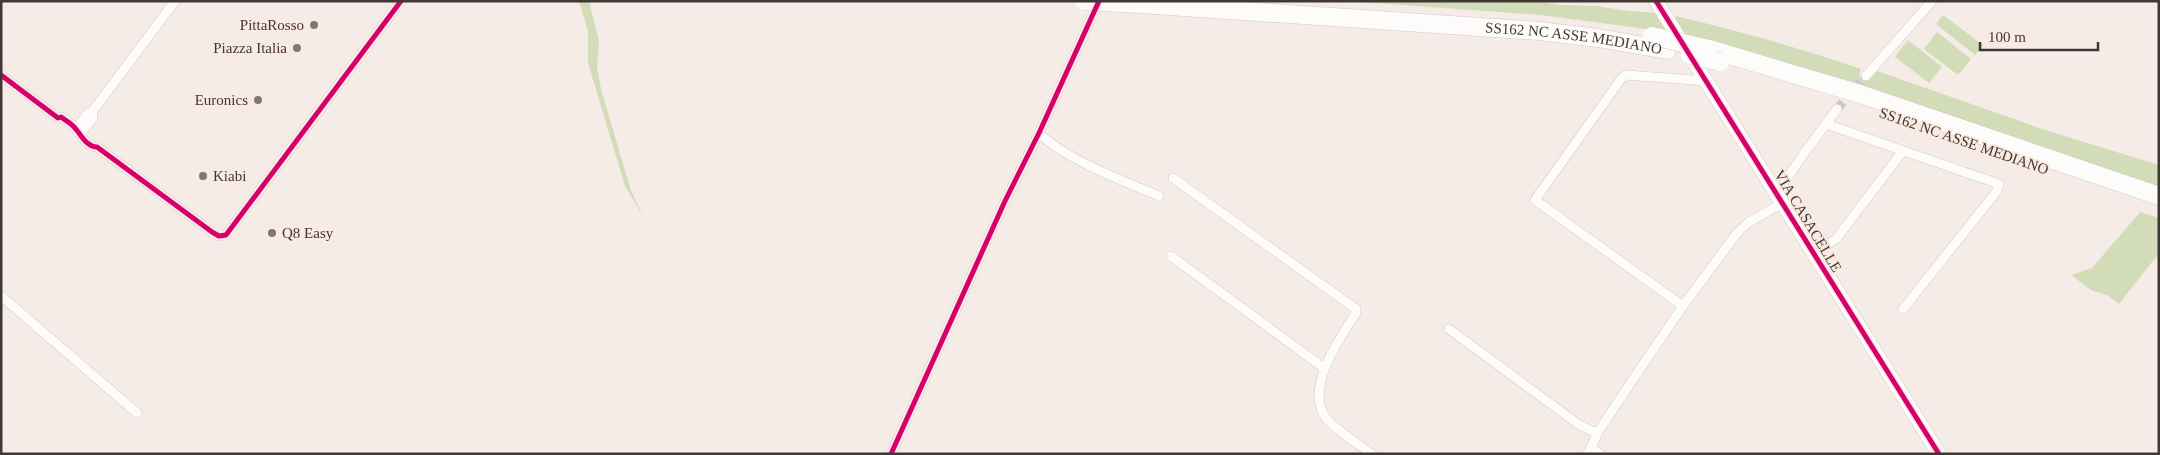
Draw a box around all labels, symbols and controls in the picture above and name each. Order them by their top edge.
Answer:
place label: PittaRosso [240,17,304,33]
marker: PittaRosso [308,19,320,31]
street label: SS162 NC ASSE MEDIANO [1485,19,1663,57]
scale bar [1980,20,2098,52]
text: 100 m [1988,29,2026,45]
place label: Piazza Italia [213,40,287,56]
marker: Piazza Italia [291,42,303,54]
place label: Euronics [195,92,248,108]
marker: Euronics [252,94,264,106]
street label: SS162 NC ASSE MEDIANO [1877,104,2051,178]
street label: VIA CASACELLE [1771,167,1845,275]
place label: Kiabi [213,168,246,184]
marker: Kiabi [197,170,209,182]
place label: Q8 Easy [282,225,334,241]
marker: Q8 Easy [266,227,278,239]

